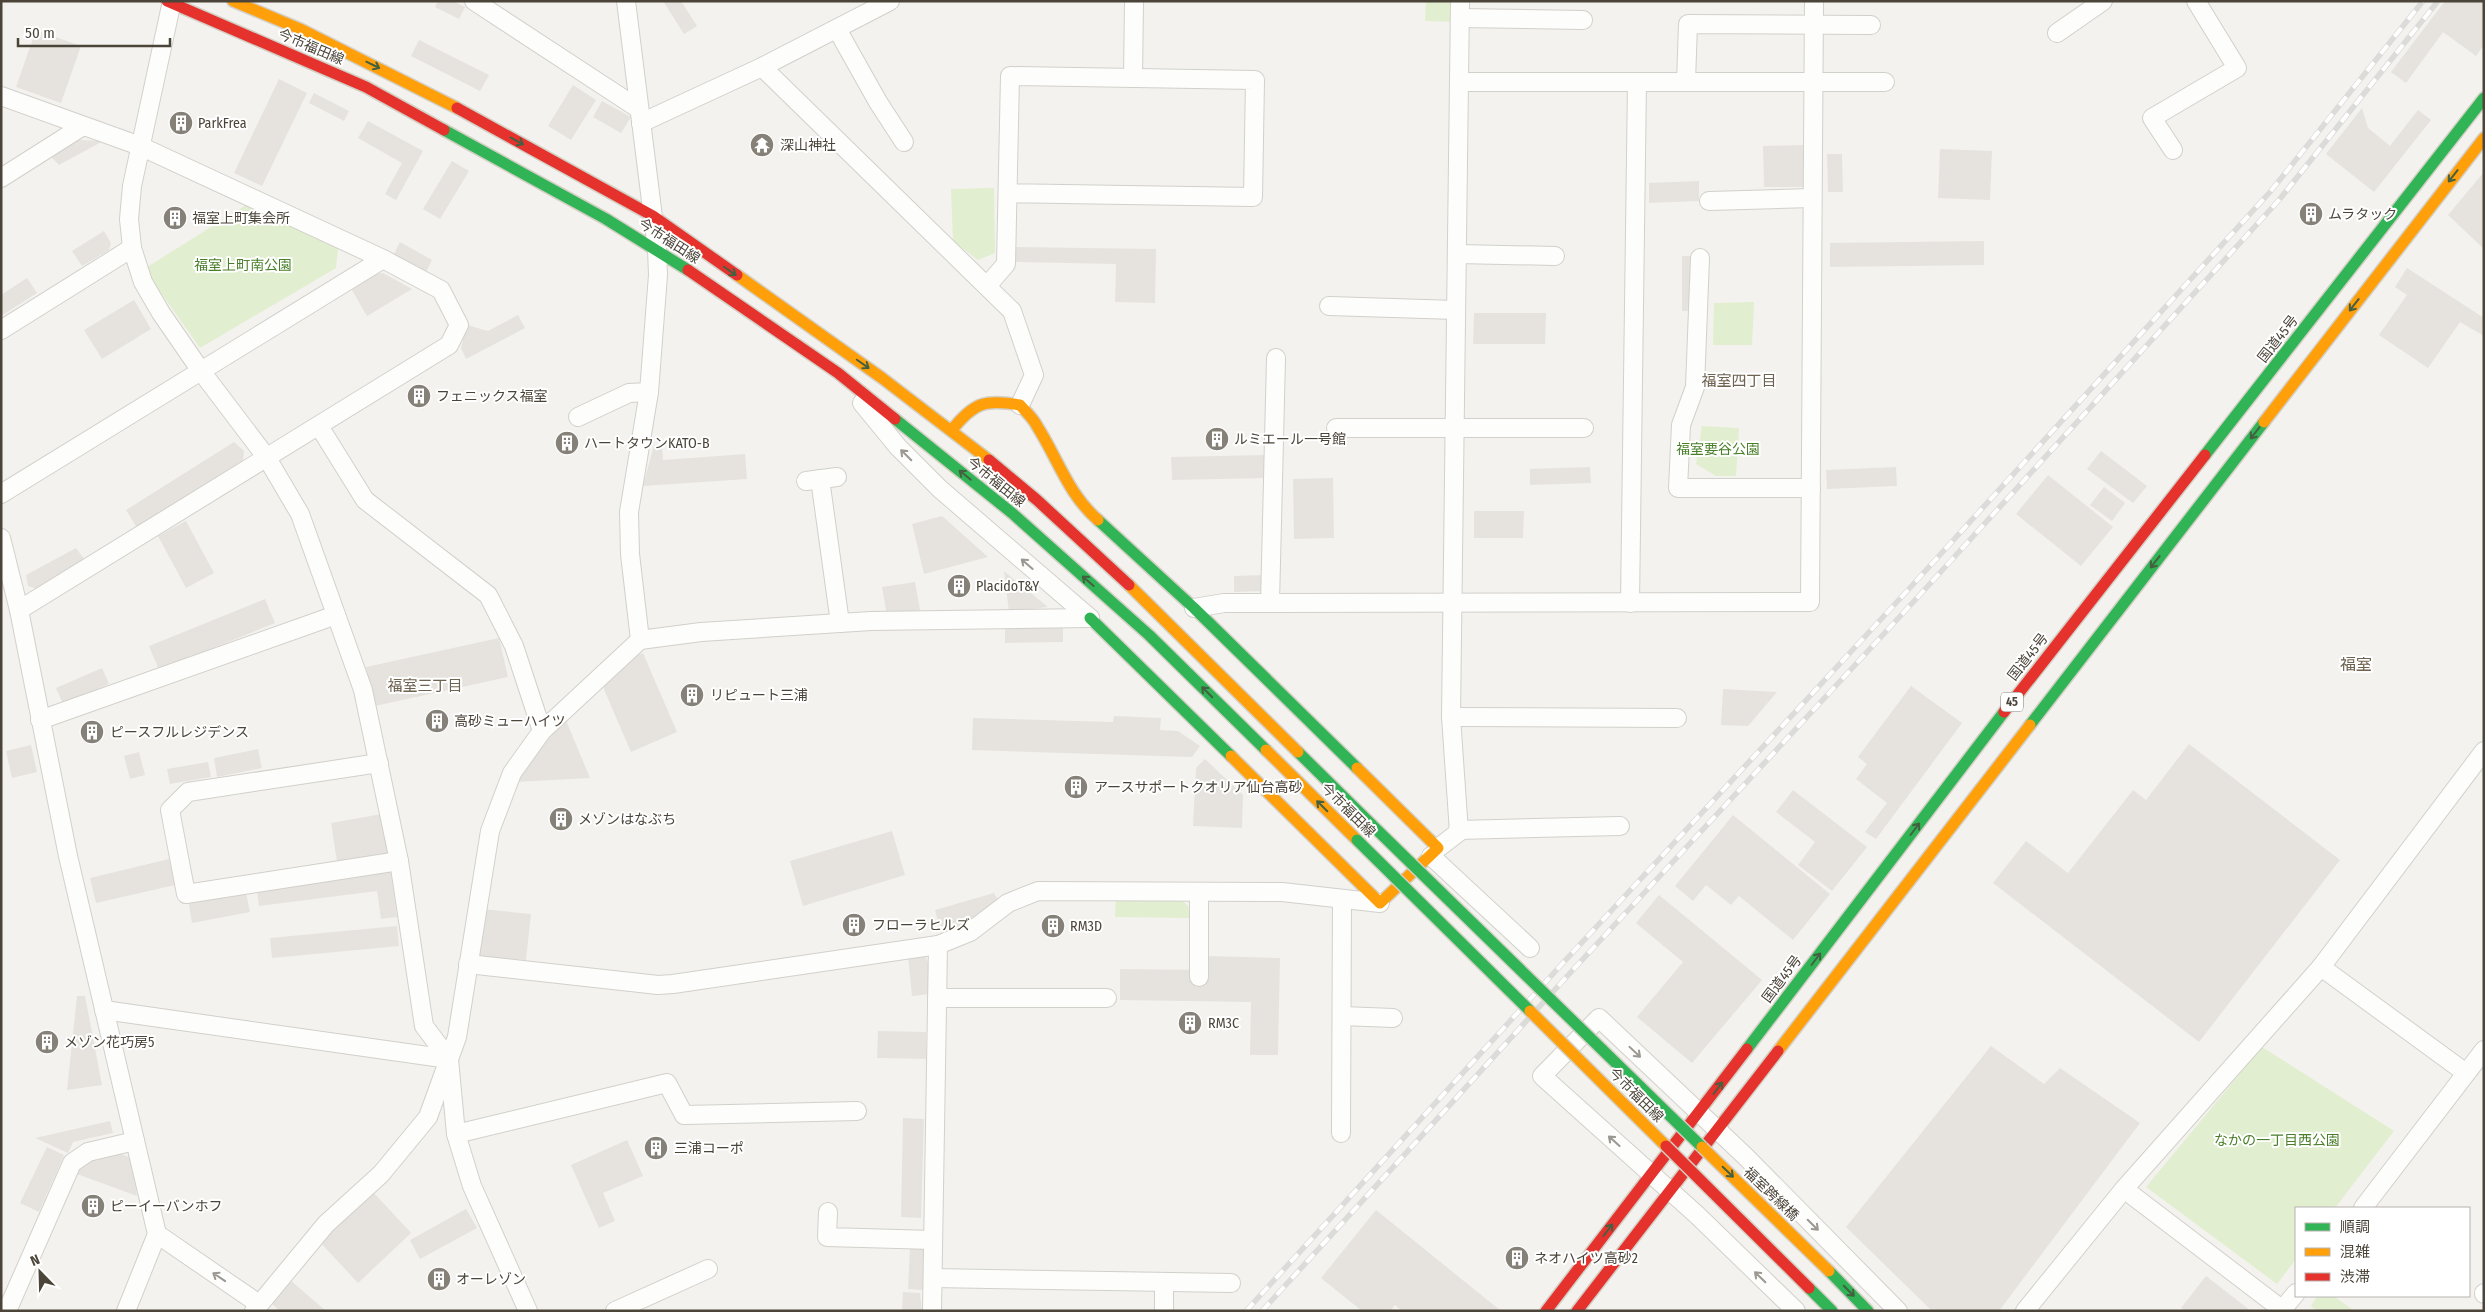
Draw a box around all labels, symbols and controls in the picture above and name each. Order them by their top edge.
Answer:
scale bar [18,15,170,47]
text: 50 m [25,24,55,42]
street label: 今市福田線 [275,26,347,68]
one-way arrow [365,61,380,70]
building icon: ParkFrea [168,110,194,136]
place label: ParkFrea [198,115,247,132]
temple icon: 深山神社 [749,132,775,158]
one-way arrow [509,136,523,146]
place label: 深山神社 [780,137,836,154]
one-way arrow [2448,170,2459,183]
building icon: ムラタック [2298,201,2324,227]
building icon: 福室上町集会所 [162,205,188,231]
place label: ムラタック [2328,206,2397,223]
place label: 福室上町集会所 [192,210,290,227]
street label: 今市福田線 [635,215,703,267]
park label: 福室上町南公園 [194,257,292,274]
one-way arrow [723,265,736,276]
one-way arrow [2349,298,2359,312]
street label: 国道45号 [2254,312,2302,366]
one-way arrow [855,359,869,369]
district label: 福室四丁目 [1701,372,1777,390]
building icon: フェニックス福室 [406,383,432,409]
place label: フェニックス福室 [436,388,548,405]
building icon: ルミエール一号館 [1204,426,1230,452]
one-way arrow [2249,427,2260,440]
building icon: ハートタウンKATO-B [554,430,580,456]
place label: ルミエール一号館 [1234,431,1346,448]
place label: ハートタウンKATO-B [584,435,710,452]
park label: 福室要谷公園 [1676,441,1760,458]
one-way arrow [900,448,912,461]
street label: 今市福田線 [963,453,1029,511]
one-way arrow [958,470,971,481]
one-way arrow [2150,555,2161,568]
one-way arrow [1020,558,1033,569]
building icon: PlacidoT&Y [946,573,972,599]
one-way arrow [1082,575,1095,587]
place label: PlacidoT&Y [976,578,1039,595]
street label: 国道45号 [2004,630,2052,684]
district label: 福室 [2340,655,2372,674]
district label: 福室三丁目 [387,677,463,695]
building icon: リピュート三浦 [679,682,705,708]
one-way arrow [1201,685,1213,698]
place label: リピュート三浦 [710,687,808,704]
road number: 45 [2001,692,2023,712]
building icon: 高砂ミューハイツ [424,708,450,734]
place label: 高砂ミューハイツ [454,713,565,730]
building icon: ピースフルレジデンス [79,719,105,745]
place label: ピースフルレジデンス [110,724,249,741]
building icon: アースサポートクオリア仙台高砂 [1063,774,1089,800]
place label: アースサポートクオリア仙台高砂 [1094,779,1302,796]
street label: 今市福田線 [1317,779,1379,841]
one-way arrow [1316,800,1329,812]
building icon: メゾンはなぶち [548,806,574,832]
place label: メゾンはなぶち [578,811,676,828]
one-way arrow [1909,823,1920,836]
building icon: フローラヒルズ [841,912,867,938]
building icon: RM3D [1040,913,1066,939]
place label: フローラヒルズ [872,917,970,934]
place label: RM3D [1070,918,1102,935]
street label: 国道45号 [1759,952,1805,1006]
one-way arrow [1811,952,1821,966]
building icon: RM3C [1177,1010,1203,1036]
place label: RM3C [1208,1015,1239,1032]
building icon: メゾン花巧房5 [34,1029,60,1055]
place label: メゾン花巧房5 [64,1034,154,1051]
one-way arrow [1628,1046,1641,1058]
street label: 今市福田線 [1605,1064,1667,1126]
one-way arrow [1712,1082,1723,1095]
park label: なかの一丁目西公園 [2214,1132,2340,1149]
building icon: 三浦コーポ [643,1135,669,1161]
one-way arrow [1608,1135,1621,1147]
place label: 三浦コーポ [674,1140,744,1157]
street label: 福室跨線橋 [1740,1164,1802,1224]
one-way arrow [1722,1166,1734,1178]
building icon: ピーイーバンホフ [80,1193,106,1219]
place label: ピーイーバンホフ [110,1198,223,1215]
legend [2295,1207,2470,1297]
text: 順調 [2340,1218,2370,1236]
one-way arrow [1807,1219,1819,1231]
one-way arrow [1602,1224,1613,1237]
text: 混雑 [2340,1243,2370,1261]
building icon: ネオハイツ高砂2 [1504,1245,1530,1271]
north arrow [15,1247,65,1297]
place label: ネオハイツ高砂2 [1534,1250,1638,1267]
text: N [28,1251,42,1270]
building icon: オーレゾン [426,1266,452,1292]
text: 渋滞 [2340,1268,2370,1286]
place label: オーレゾン [456,1271,526,1288]
one-way arrow [1754,1271,1767,1283]
one-way arrow [212,1272,226,1282]
one-way arrow [1842,1285,1855,1297]

